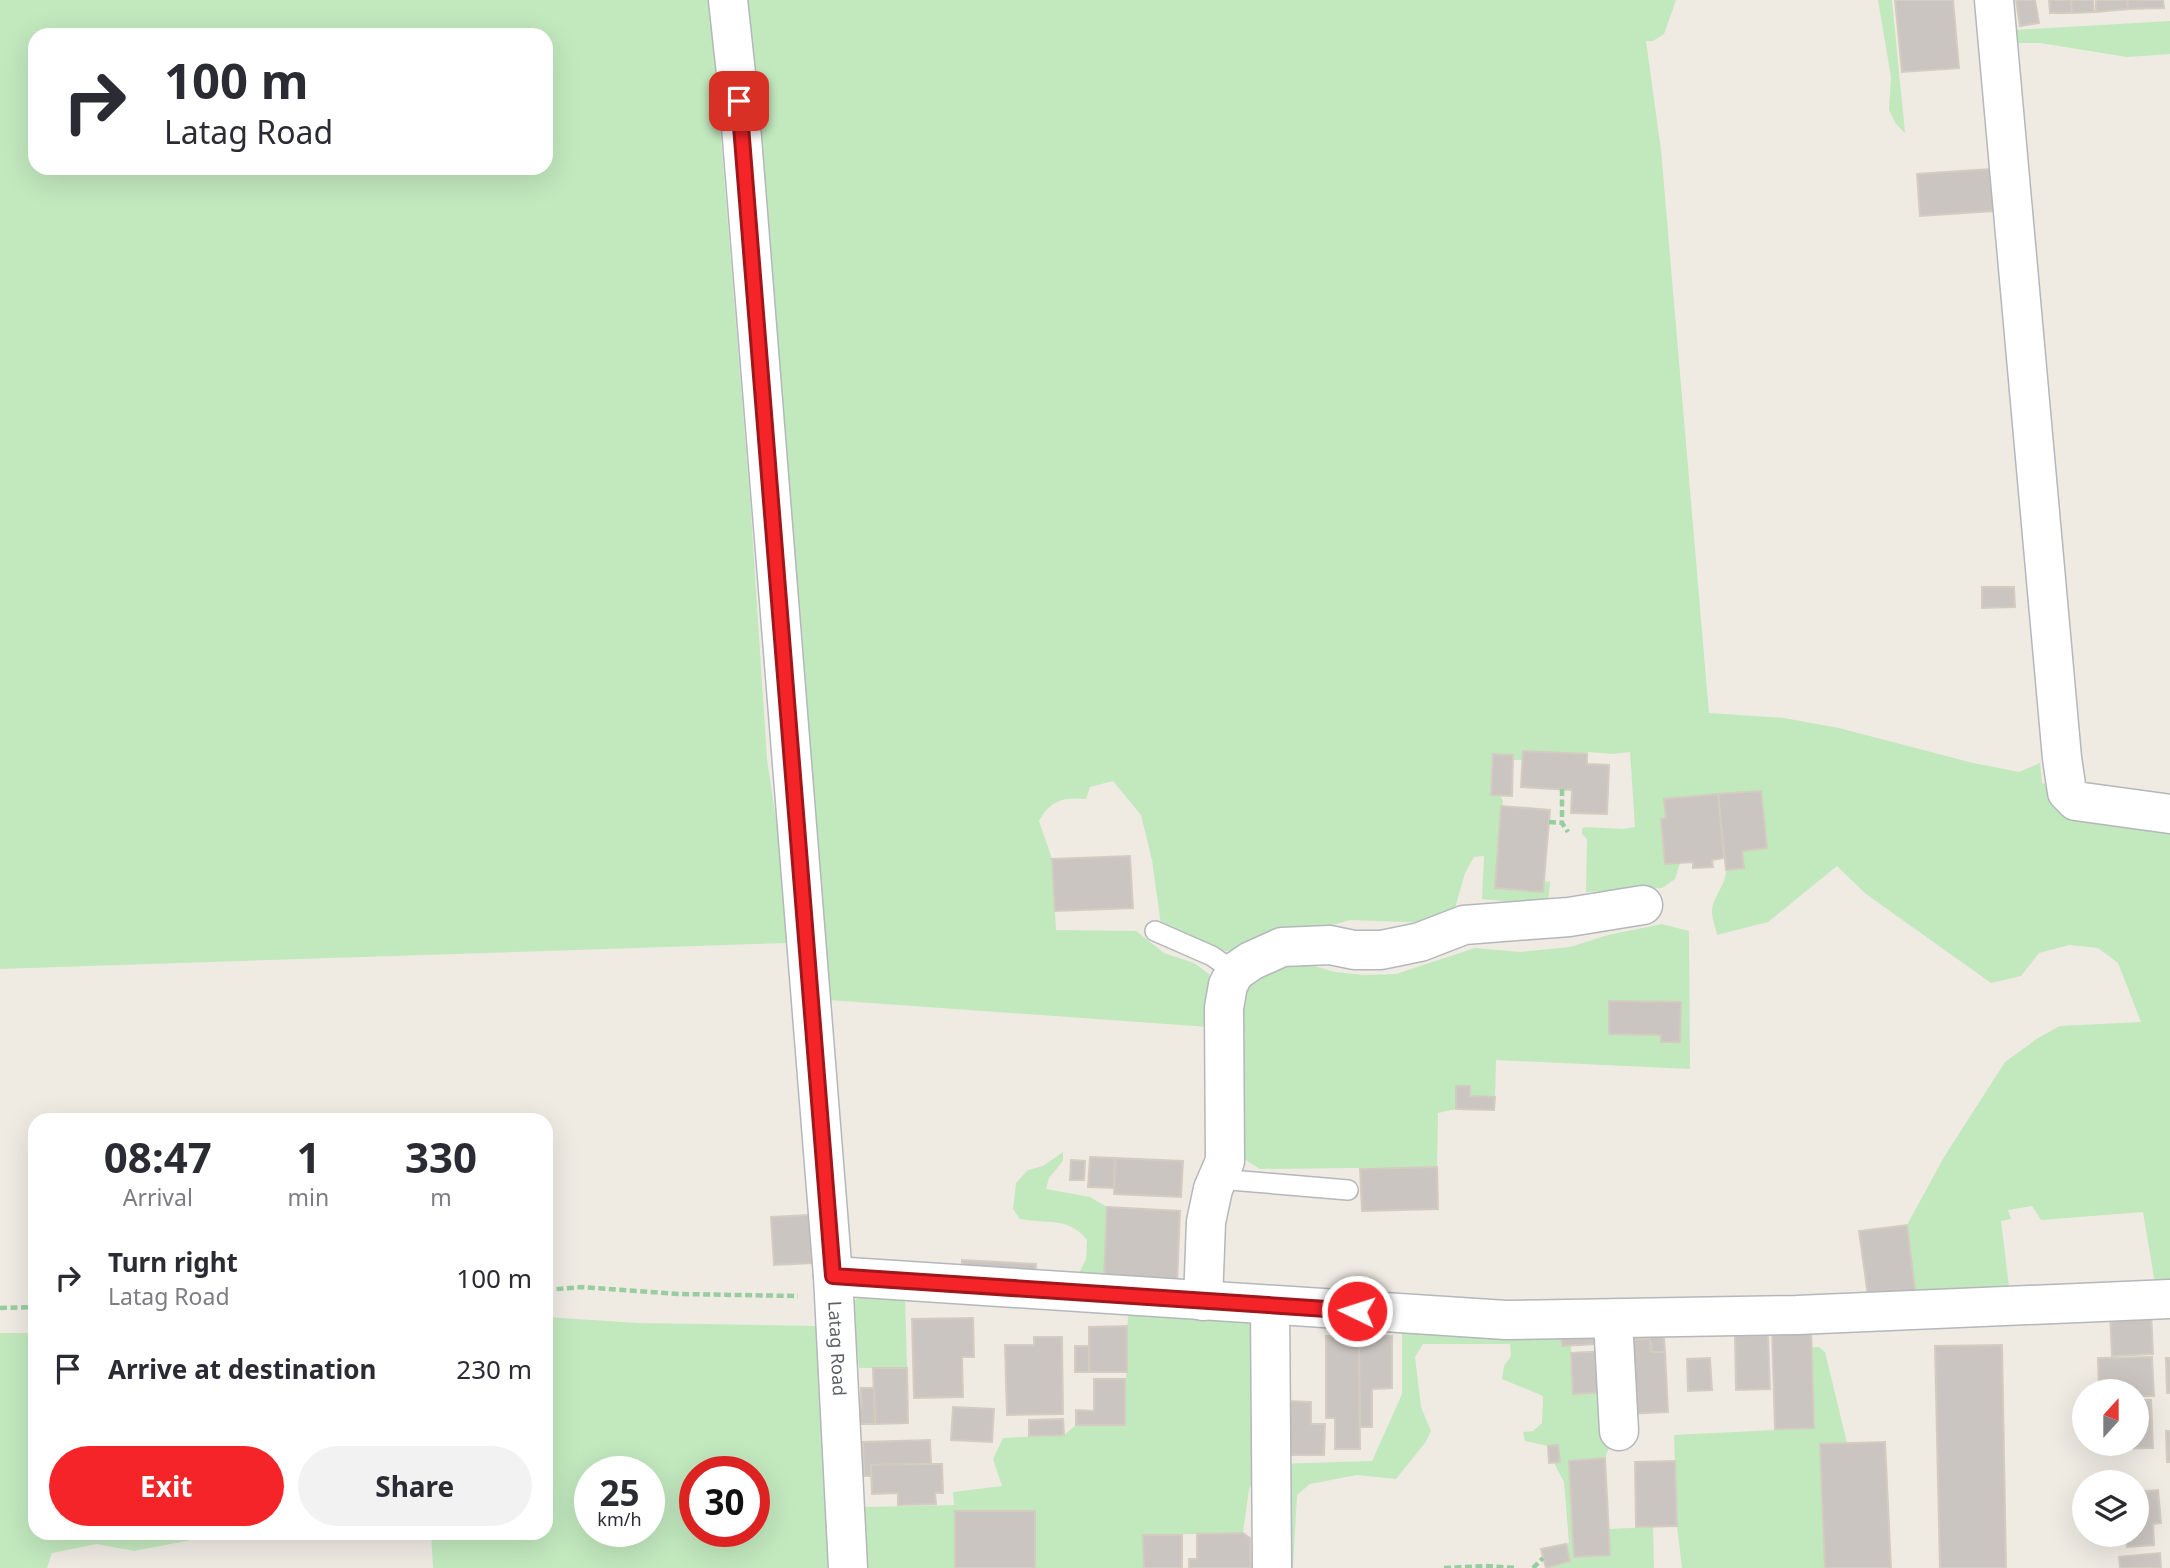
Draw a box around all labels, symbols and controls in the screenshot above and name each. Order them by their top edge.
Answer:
text: 100 m [164,47,309,113]
icon: right [49,56,140,147]
pin [709,71,769,131]
icon: arrive [720,82,758,120]
text: Latag Road [164,110,333,153]
text: 08:47 [104,1128,212,1185]
text: 1 [296,1128,320,1185]
text: 330 [405,1128,477,1185]
text: Arrival [123,1181,193,1213]
text: min [288,1181,329,1213]
text: m [430,1181,452,1213]
text: Turn right [108,1244,238,1280]
icon: right [49,1259,87,1297]
text: 100 m [456,1260,532,1296]
position arrow [1320,1274,1394,1348]
text: Latag Road [108,1280,230,1312]
street label: Latag Road [823,1300,852,1397]
icon: arrive [49,1350,87,1388]
text: Arrive at destination [108,1351,377,1387]
text: 230 m [456,1351,532,1387]
north arrow [2072,1379,2149,1456]
map controls [2072,1379,2149,1547]
button: Exit [49,1446,284,1526]
button: Share [298,1446,532,1526]
speed limit sign: 30 [679,1456,770,1547]
text: 25 [599,1469,640,1516]
button: layers [2072,1470,2149,1547]
text: km/h [597,1507,642,1531]

